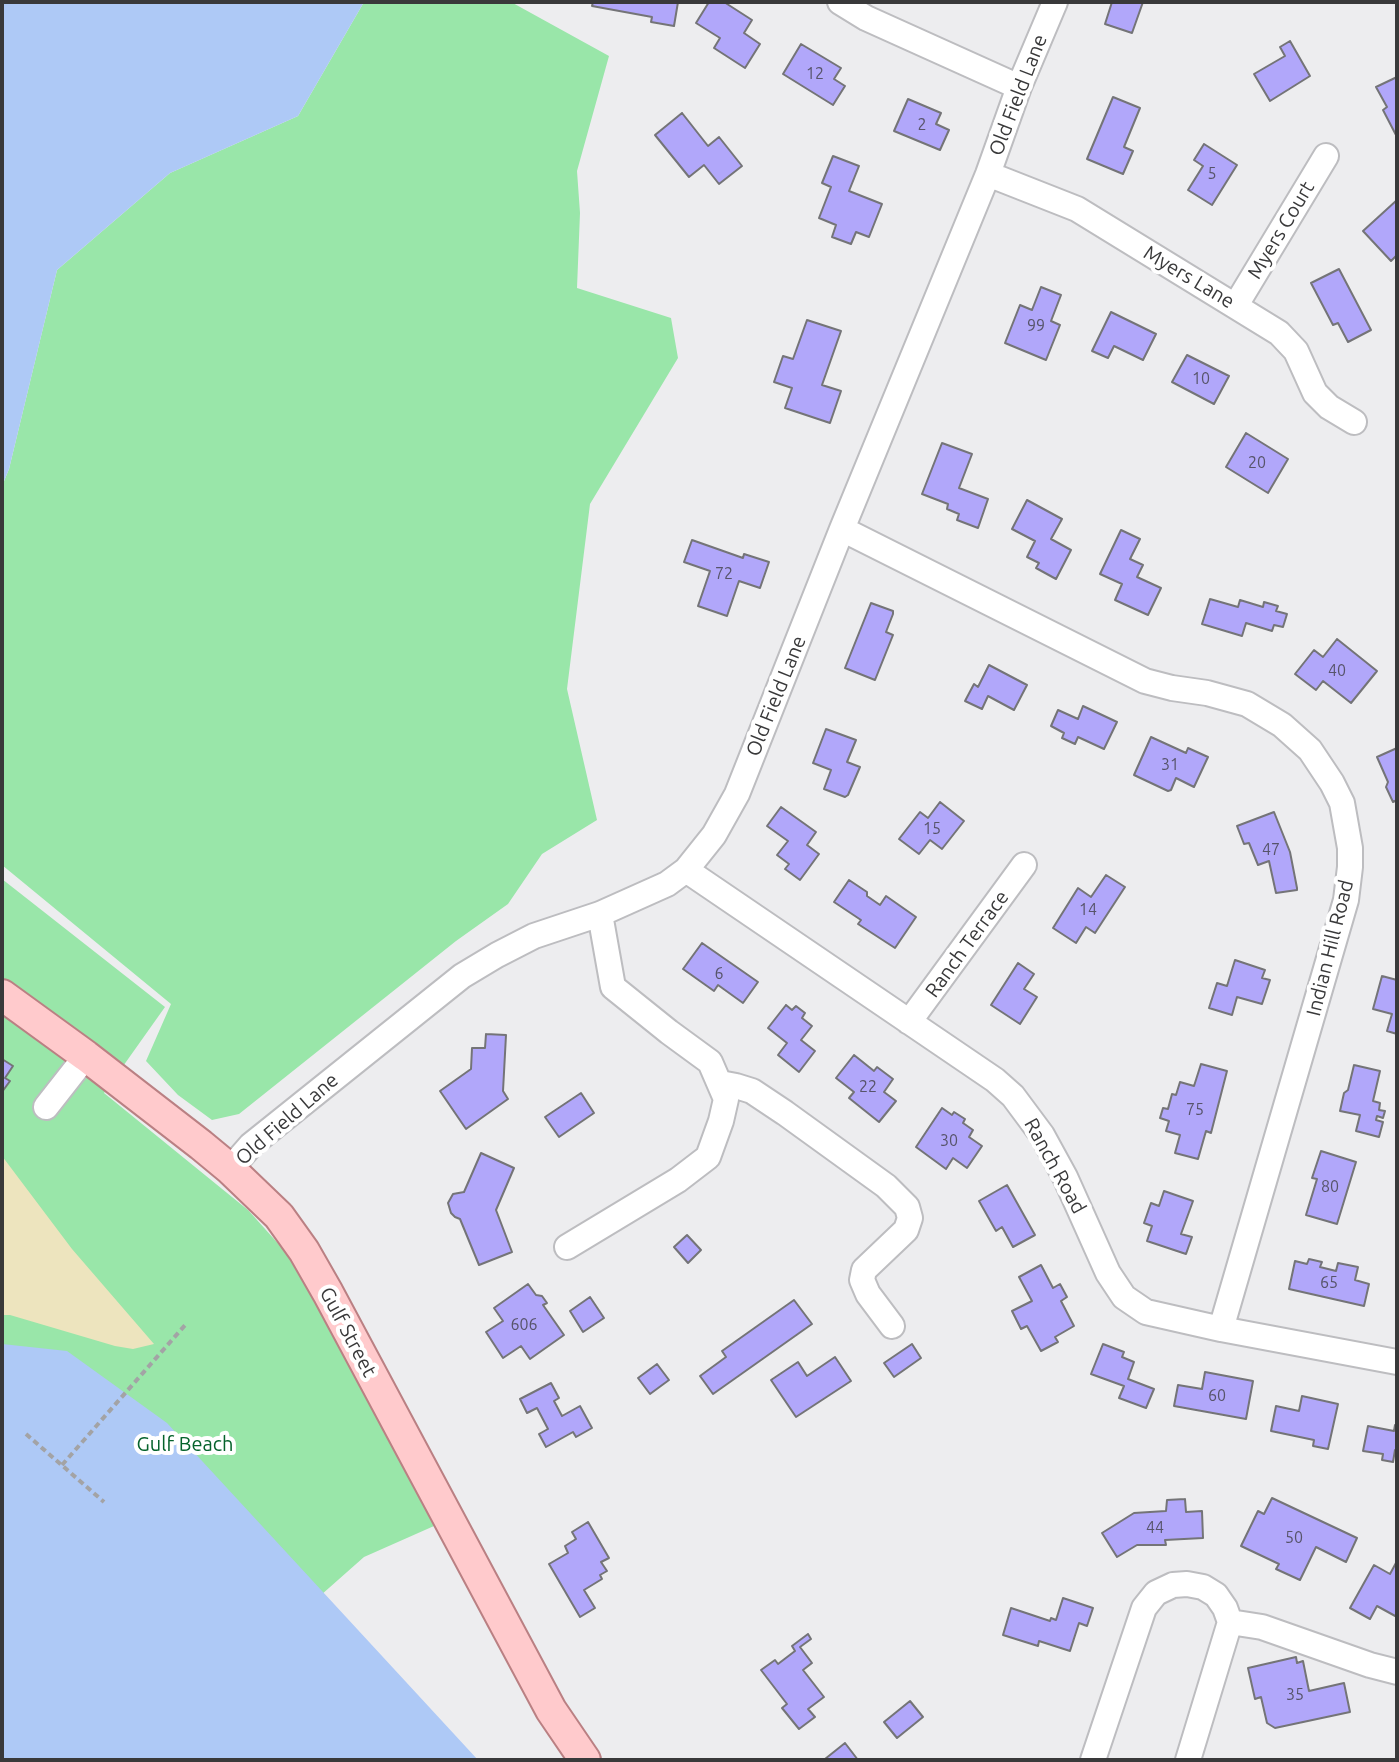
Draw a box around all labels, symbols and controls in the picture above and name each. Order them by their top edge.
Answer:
street label: Old Field Lane [984,31,1052,159]
house number: 12 [806,64,824,84]
house number: 2 [917,115,927,135]
house number: 5 [1207,164,1217,184]
street label: Myers Court [1242,177,1320,283]
street label: Myers Lane [1139,240,1239,314]
house number: 99 [1027,316,1045,336]
house number: 10 [1192,369,1210,389]
house number: 20 [1248,453,1266,473]
house number: 72 [715,564,733,584]
street label: Old Field Lane [741,632,811,760]
house number: 40 [1328,661,1346,681]
house number: 31 [1161,755,1179,775]
house number: 15 [923,819,941,839]
house number: 47 [1262,840,1280,860]
street label: Indian Hill Road [1302,877,1358,1019]
street label: Ranch Terrace [920,886,1014,1002]
house number: 14 [1079,900,1097,920]
house number: 6 [714,964,724,984]
street label: Old Field Lane [231,1068,343,1170]
house number: 22 [859,1077,877,1097]
house number: 75 [1186,1100,1204,1120]
street label: Ranch Road [1019,1114,1091,1218]
house number: 30 [940,1131,958,1151]
house number: 80 [1321,1177,1339,1197]
house number: 65 [1320,1273,1338,1293]
street label: Gulf Street [314,1283,382,1381]
house number: 606 [510,1315,538,1335]
house number: 60 [1208,1386,1226,1406]
park label: Gulf Beach [137,1432,233,1456]
house number: 44 [1146,1518,1164,1538]
house number: 50 [1285,1528,1303,1548]
house number: 35 [1286,1685,1304,1705]

